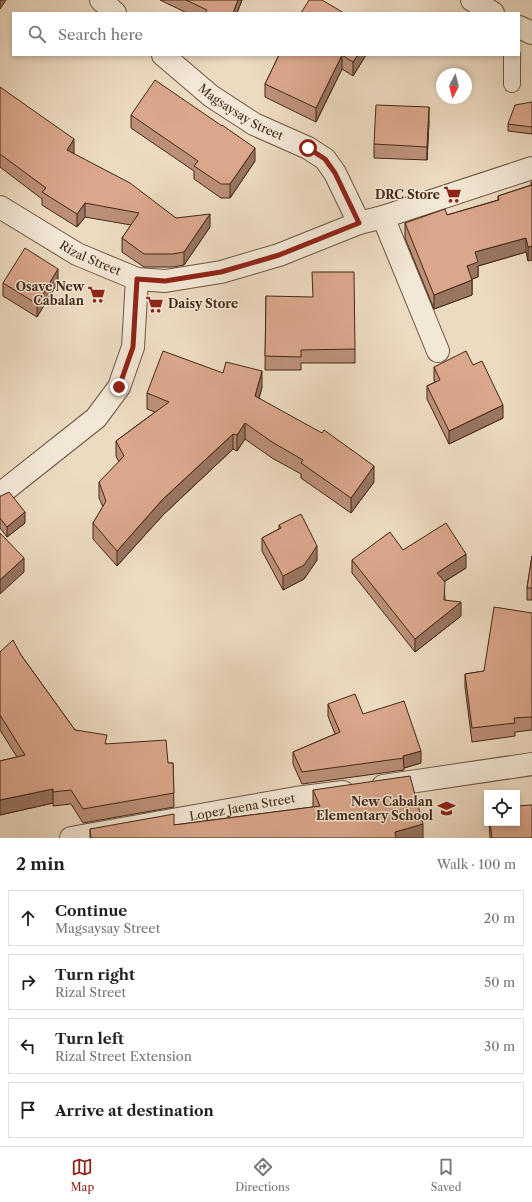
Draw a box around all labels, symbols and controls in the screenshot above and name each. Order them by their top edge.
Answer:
search box [12,12,520,56]
icon: search [26,23,48,45]
text: Search here [58,25,143,44]
north arrow [436,68,472,104]
street label: Magsaysay Street [195,80,286,143]
route start [299,139,317,157]
supermarket icon: DRC Store [443,185,463,205]
place label: DRC Store [375,187,440,202]
street label: Rizal Street [57,237,124,279]
place label: Osave New Cabalan [16,279,85,308]
supermarket icon: Osave New Cabalan [87,284,107,304]
supermarket icon: Daisy Store [145,294,165,314]
place label: Daisy Store [168,296,238,311]
route end [110,378,128,396]
street label: Lopez Jaena Street [188,790,297,824]
map controls [484,790,520,826]
button: locate [484,790,520,826]
place label: New Cabalan Elementary School [316,794,434,823]
school or university icon: New Cabalan Elementary School [436,799,456,819]
text: 2 min [16,854,65,874]
text: Walk · 100 m [437,856,516,872]
text: Continue [55,901,127,920]
icon: ahead [17,907,39,929]
text: 20 m [484,910,515,926]
text: Magsaysay Street [55,920,160,936]
text: Turn right [55,965,135,984]
icon: right [17,971,39,993]
text: 50 m [484,974,515,990]
text: Rizal Street [55,984,126,1000]
text: Turn left [55,1029,124,1048]
icon: left [17,1035,39,1057]
text: 30 m [484,1038,515,1054]
text: Rizal Street Extension [55,1048,192,1064]
icon: arrive [17,1099,39,1121]
text: Arrive at destination [55,1101,214,1120]
tab: Map [71,1156,94,1194]
tab: Directions [235,1156,290,1194]
tab: Saved [431,1156,461,1194]

